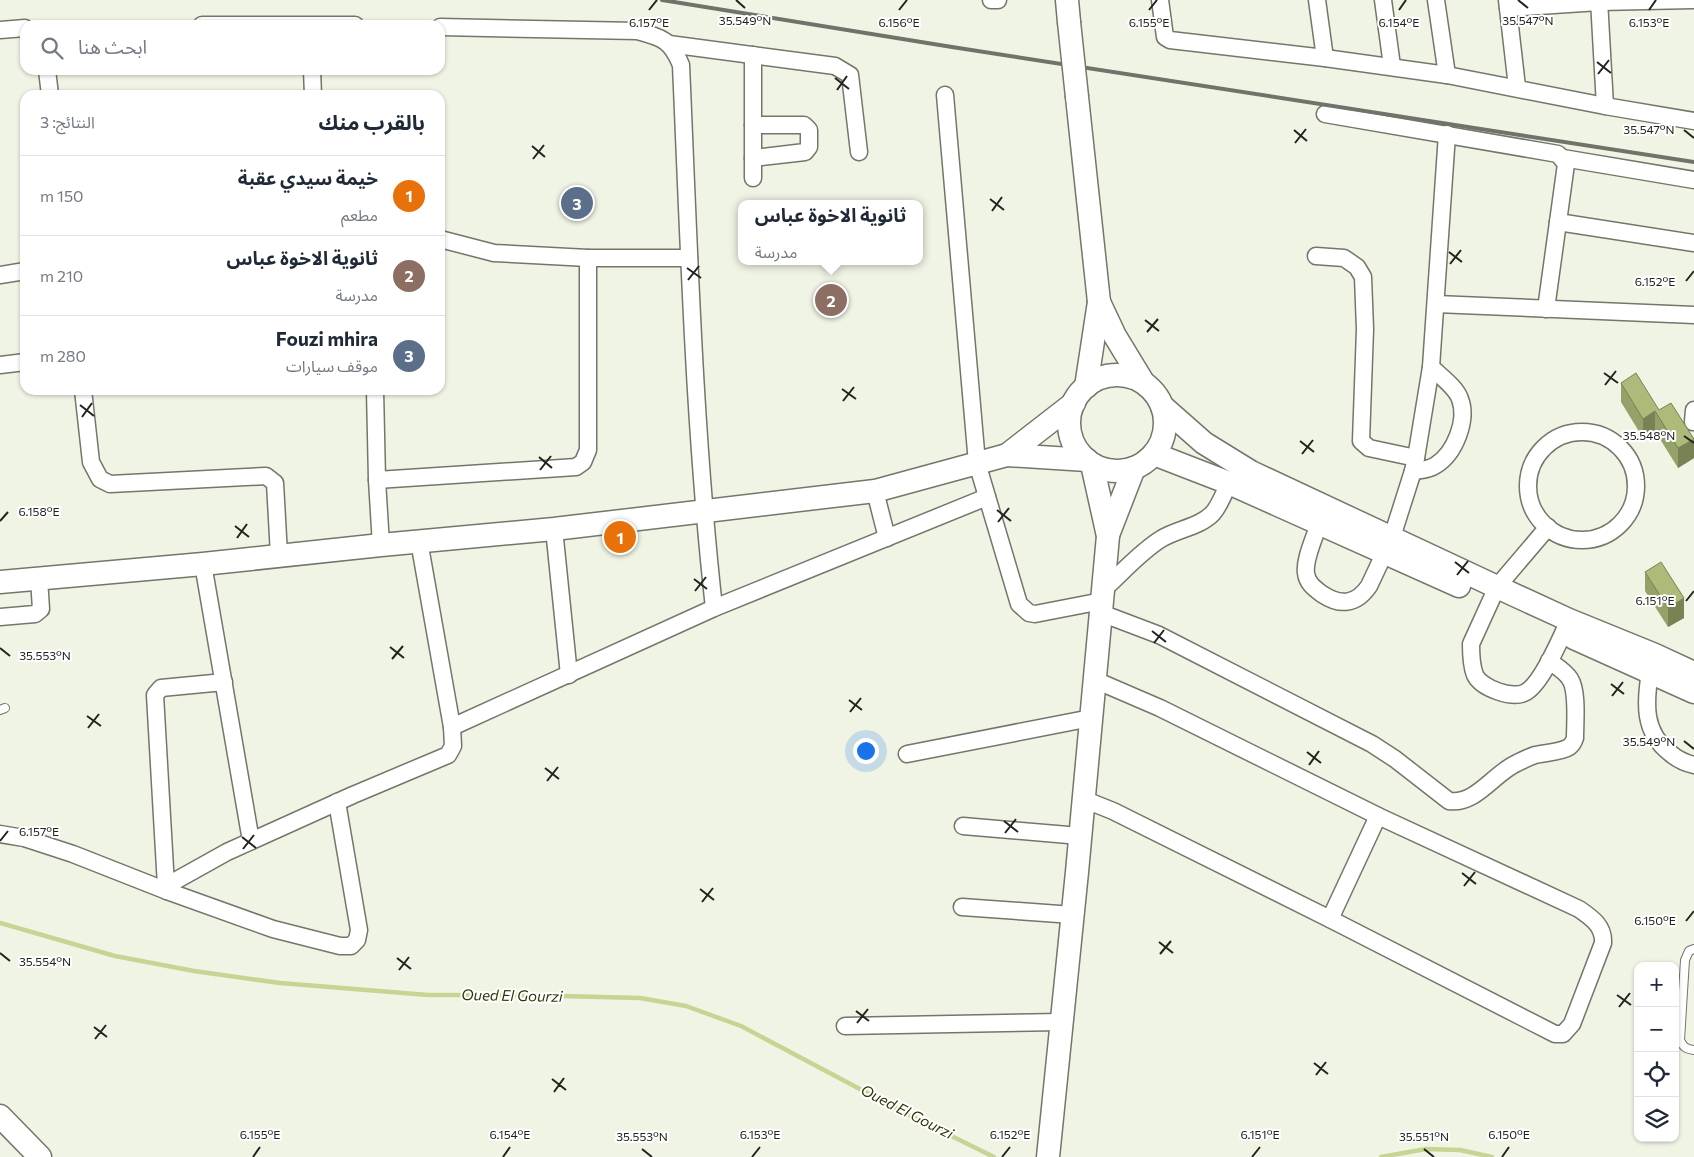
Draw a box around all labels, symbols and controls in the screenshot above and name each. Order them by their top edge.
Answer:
text: 35.549°N [719,13,771,27]
text: 35.547°N [1502,13,1554,27]
text: 6.157°E [629,15,669,29]
text: 6.156°E [878,15,920,29]
text: 6.155°E [1129,15,1169,29]
text: 6.154°E [1379,15,1419,29]
text: 6.153°E [1629,15,1669,29]
search box [20,20,445,75]
icon: search [38,34,66,62]
text: ابحث هنا [78,35,147,58]
text: بالقرب منك [319,109,425,134]
text: النتائج: 3 [40,112,95,131]
text: 35.547°N [1623,122,1675,136]
text: خيمة سيدي عقبة [238,166,378,189]
pin: 3 [561,184,593,222]
text: 150 m [40,186,84,205]
text: 1 [405,186,413,205]
popup [738,200,923,265]
text: ثانوية الاخوة عباس [755,203,906,226]
text: مطعم [341,205,378,224]
text: مدرسة [755,242,797,261]
text: ثانوية الاخوة عباس [227,246,378,269]
text: 210 m [40,266,83,285]
text: 2 [404,266,414,285]
text: 6.152°E [1635,274,1675,288]
pin: 2 [815,281,847,319]
text: مدرسة [335,285,378,304]
text: Fouzi mhira [276,327,378,350]
text: 280 m [40,346,86,365]
text: 3 [404,346,414,365]
text: موقف سيارات [286,356,378,375]
text: 35.548°N [1623,428,1675,442]
text: 6.158°E [18,504,60,518]
pin: 1 [604,518,636,556]
text: 6.151°E [1636,593,1675,607]
text: 35.553°N [19,648,71,662]
text: 35.549°N [1623,734,1675,748]
your location [853,738,879,764]
text: 6.157°E [19,824,59,838]
text: 6.150°E [1634,913,1676,927]
text: 35.554°N [19,954,71,968]
map controls [1634,962,1679,1142]
button: + [1634,962,1679,1007]
water label: Oued El Gourzi [461,985,564,1005]
button: − [1634,1007,1679,1052]
button: locate [1634,1052,1679,1097]
water label: Oued El Gourzi [858,1080,958,1143]
button: layers [1634,1097,1679,1142]
text: 6.155°E [240,1127,280,1141]
text: 6.154°E [490,1127,530,1141]
text: 6.153°E [740,1127,780,1141]
text: 6.152°E [990,1127,1030,1141]
text: 6.151°E [1241,1127,1280,1141]
text: 6.150°E [1488,1127,1530,1141]
text: 35.553°N [616,1129,668,1143]
text: 35.551°N [1399,1129,1449,1143]

